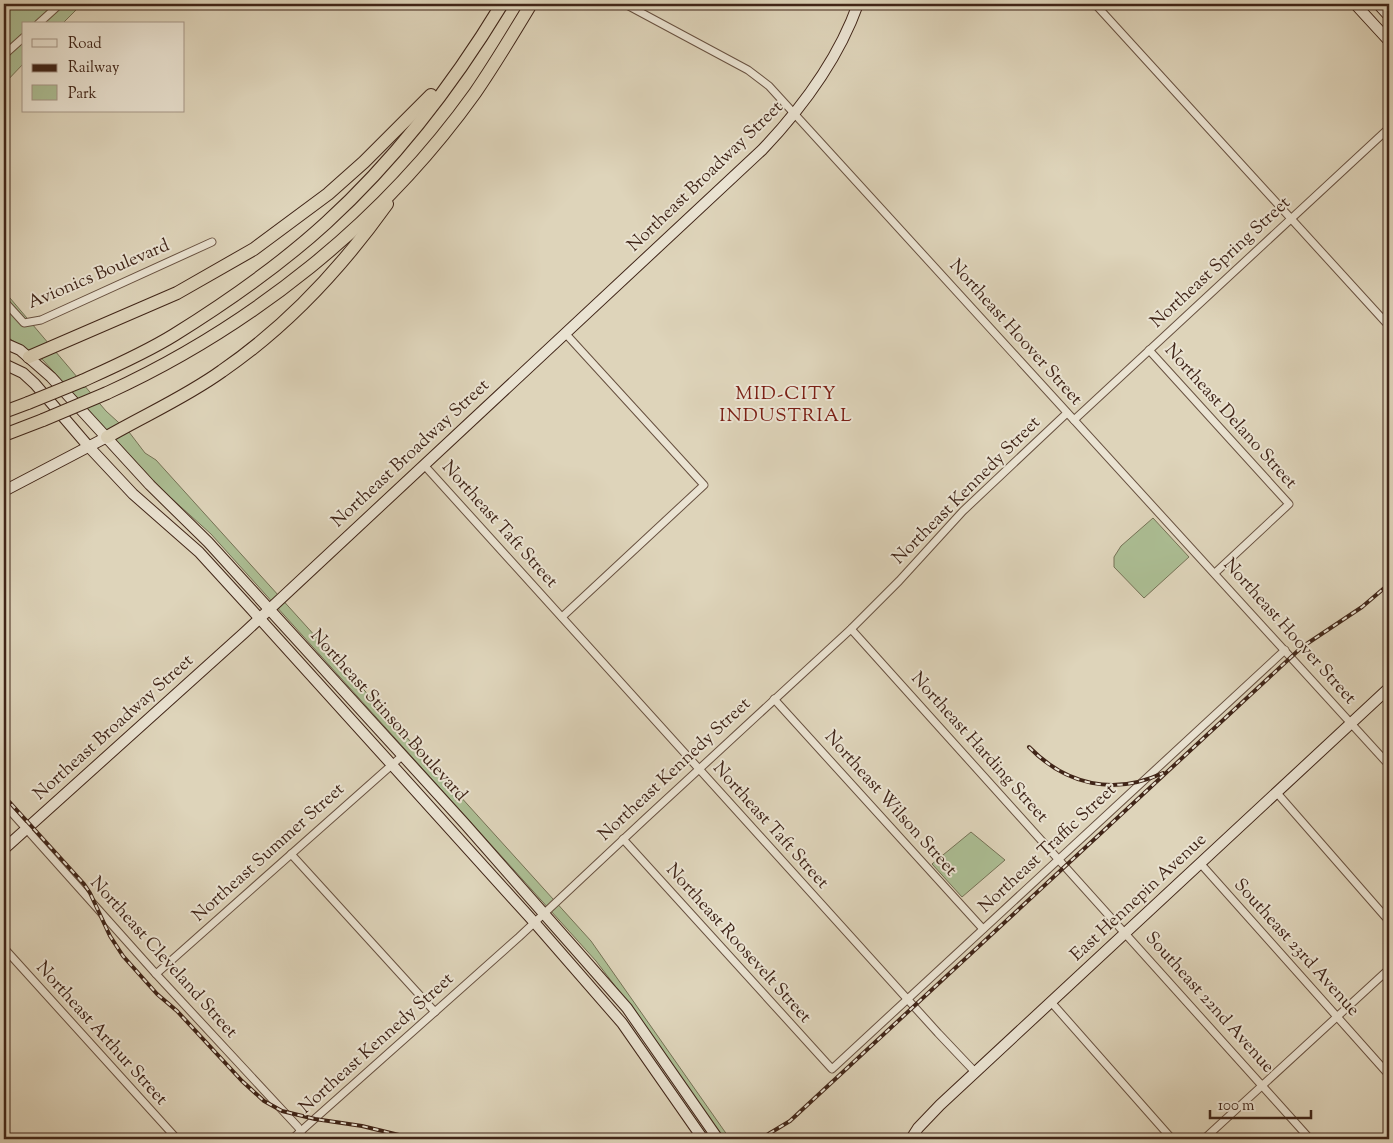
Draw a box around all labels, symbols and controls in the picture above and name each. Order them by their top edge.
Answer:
legend [22,22,185,112]
text: Road [68,34,102,55]
text: Railway [68,58,120,79]
text: Park [68,84,97,105]
street label: Northeast Broadway Street [622,95,790,259]
street label: Northeast Spring Street [1145,191,1297,335]
street label: Avionics Boulevard [24,233,174,317]
street label: Northeast Hoover Street [942,254,1088,412]
street label: Northeast Delano Street [1158,339,1302,495]
street label: Northeast Broadway Street [326,374,496,534]
district label: MID-CITY INDUSTRIAL [719,381,853,430]
street label: Northeast Kennedy Street [887,411,1047,571]
street label: Northeast Taft Street [435,456,563,594]
street label: Northeast Hoover Street [1216,553,1362,711]
street label: Northeast Stinson Boulevard [303,624,473,808]
street label: Northeast Broadway Street [28,649,200,807]
street label: Northeast Harding Street [904,667,1054,829]
street label: Northeast Kennedy Street [593,692,757,848]
street label: Northeast Wilson Street [817,725,963,883]
street label: Northeast Taft Street [706,757,834,895]
street label: Northeast Summer Street [187,777,351,929]
street label: Northeast Traffic Street [973,778,1123,920]
street label: East Hennepin Avenue [1065,828,1213,968]
street label: Northeast Roosevelt Street [659,858,817,1030]
street label: Northeast Cleveland Street [83,871,243,1045]
street label: Southeast 23rd Avenue [1227,873,1365,1023]
street label: Southeast 22nd Avenue [1138,926,1280,1080]
street label: Northeast Arthur Street [29,956,173,1112]
street label: Northeast Kennedy Street [294,967,460,1121]
scale bar [1210,1088,1312,1120]
text: 100 m [1218,1096,1255,1117]

